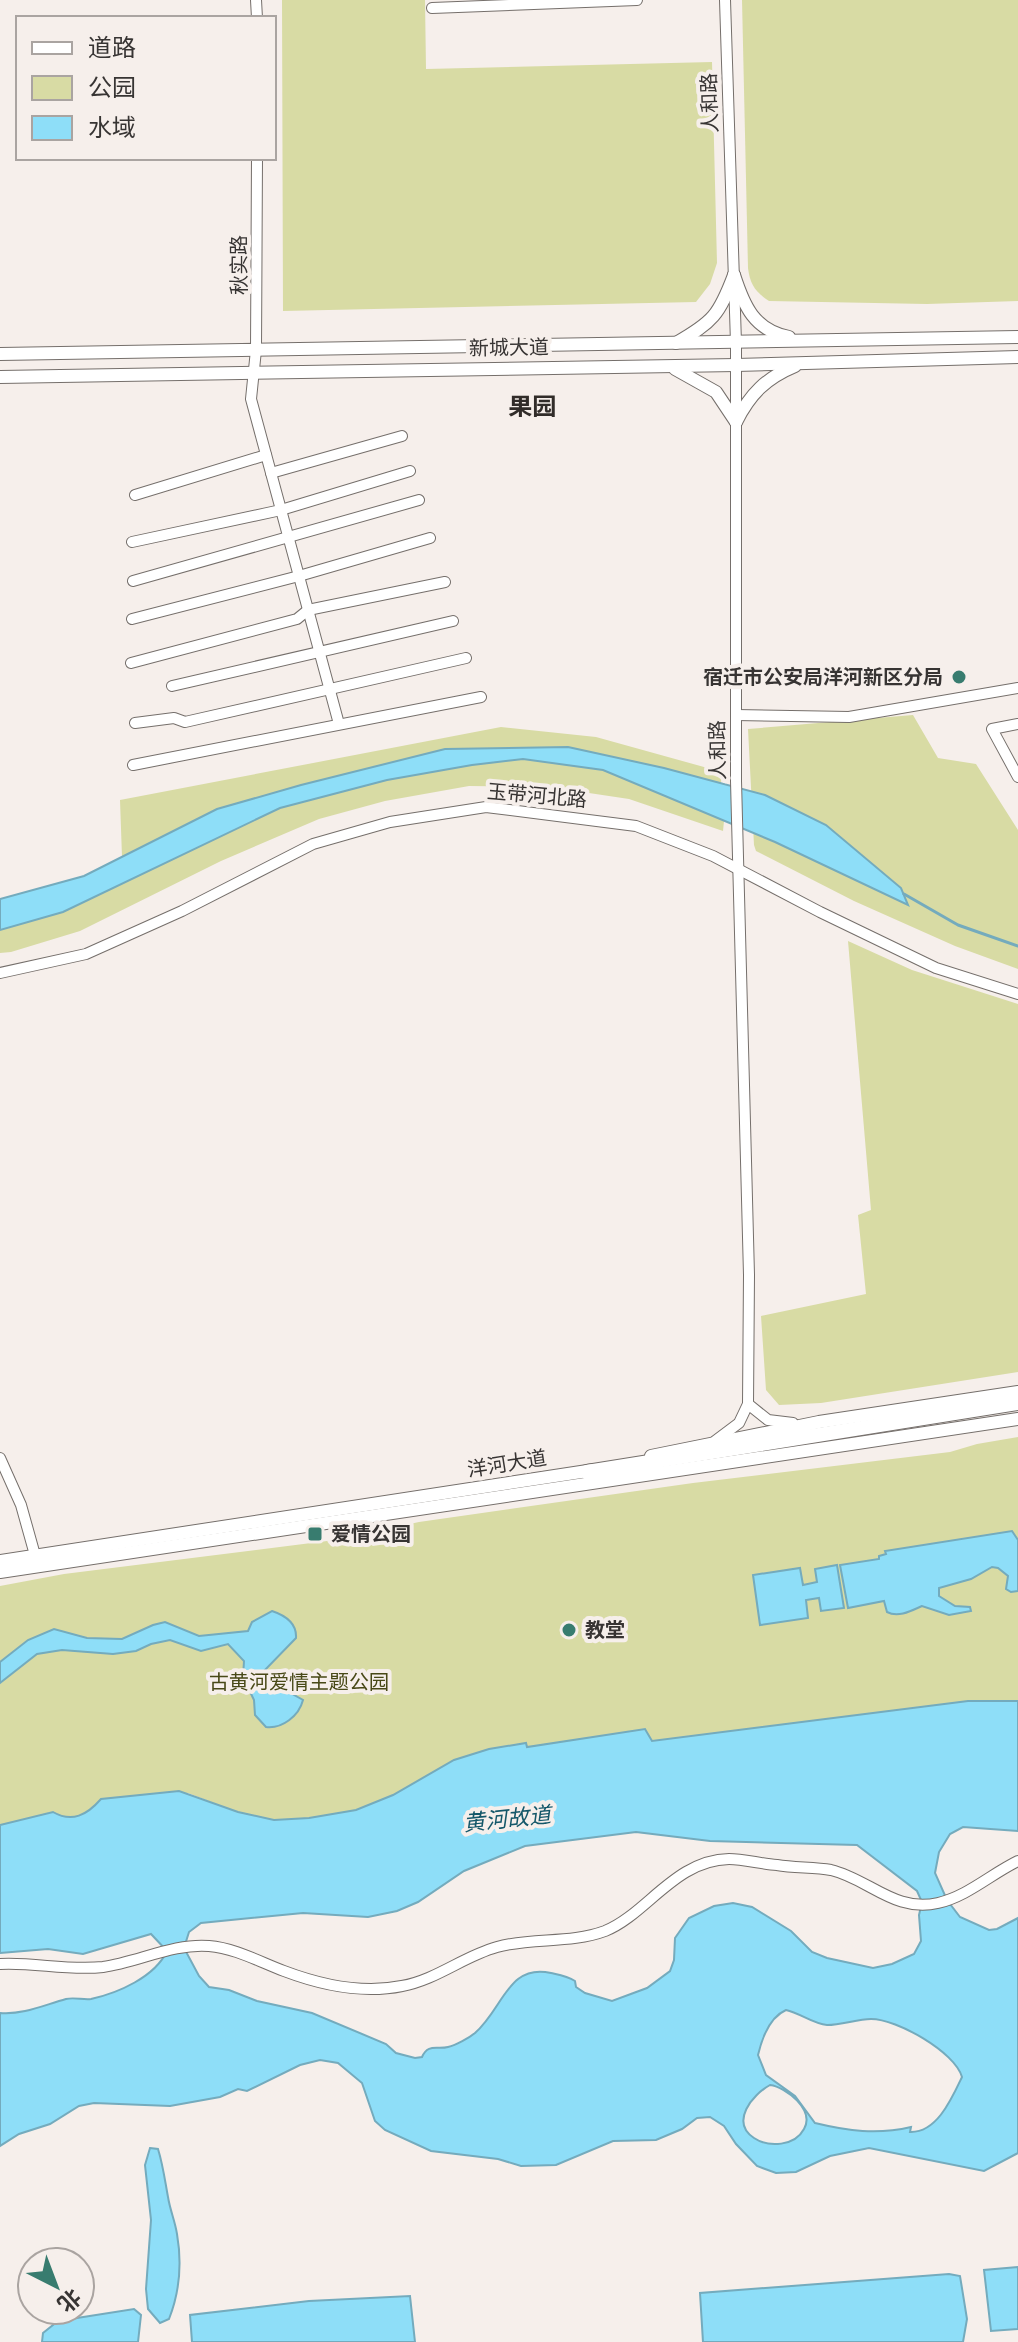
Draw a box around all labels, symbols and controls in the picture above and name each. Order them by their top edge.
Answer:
legend [16,16,276,160]
text: 道路 [88,33,136,63]
text: 公园 [88,73,136,103]
street label: 人和路 [696,73,724,133]
text: 水域 [88,113,136,143]
street label: 秋实路 [227,235,252,295]
street label: 新城大道 [469,335,549,361]
district label: 果园 [508,392,556,422]
place label: 宿迁市公安局洋河新区分局 [703,665,943,690]
marker: 宿迁市公安局洋河新区分局 [950,668,968,686]
street label: 人和路 [705,720,731,780]
street label: 玉带河北路 [486,779,588,813]
street label: 洋河大道 [466,1445,548,1483]
place label: 爱情公园 [331,1522,411,1547]
marker: 爱情公园 [306,1525,324,1543]
place label: 教堂 [585,1618,625,1643]
marker: 教堂 [560,1621,578,1639]
park label: 古黄河爱情主题公园 [209,1670,389,1695]
water label: 黄河故道 [462,1801,555,1837]
north arrow [16,2246,96,2326]
text: 北 [52,2283,86,2318]

